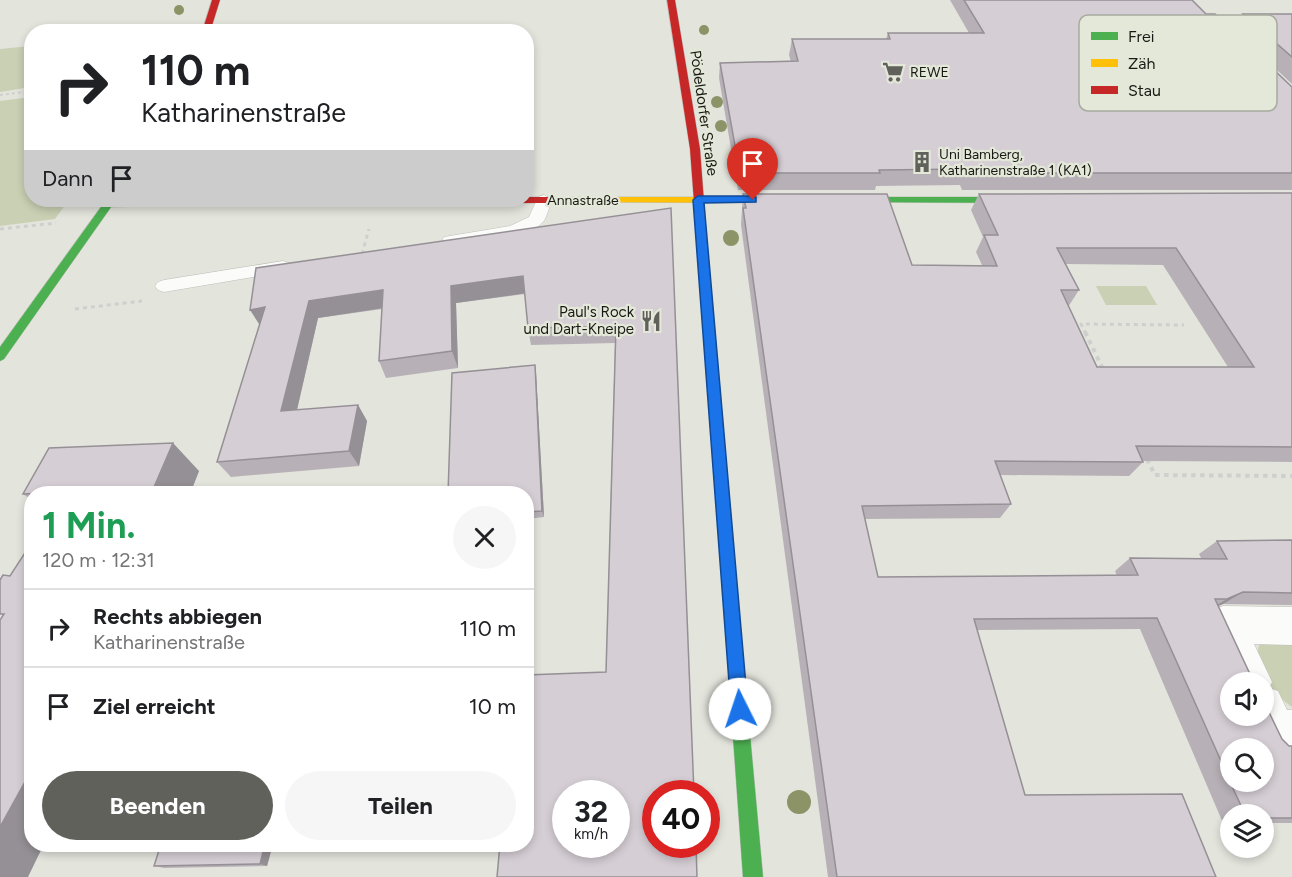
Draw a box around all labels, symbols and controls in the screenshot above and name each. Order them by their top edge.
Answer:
legend [1079,15,1277,111]
text: Frei [1128,27,1154,46]
text: 110 m [141,45,250,96]
icon: right [42,48,120,126]
street label: Pödeldorfer Straße [686,49,722,177]
text: Zäh [1128,54,1155,73]
supermarket icon: REWE [881,60,905,84]
place label: REWE [910,64,949,81]
text: Stau [1128,81,1161,100]
text: Katharinenstraße [141,96,346,129]
pin [727,138,778,200]
place label: Uni Bamberg, Katharinenstraße 1 (KA1) [939,146,1092,179]
icon: arrive [736,147,769,180]
building icon: Uni Bamberg, Katharinenstraße 1 (KA1) [910,150,934,174]
icon: arrive [105,162,138,195]
text: Dann [42,165,93,192]
street label: Annastraße [547,192,619,209]
place label: Paul's Rock und Dart-Kneipe [524,303,635,338]
restaurant icon: Paul's Rock und Dart-Kneipe [639,309,663,333]
text: 1 Min. [42,504,135,547]
button: close [453,506,516,569]
text: 120 m · 12:31 [42,548,155,572]
text: Rechts abbiegen [93,603,262,630]
icon: right [42,612,75,645]
text: 110 m [460,615,516,642]
text: Katharinenstraße [93,630,245,654]
map controls [1220,672,1274,858]
button: sound [1220,672,1274,726]
position arrow [708,677,772,741]
icon: arrive [42,690,75,723]
text: Ziel erreicht [93,693,216,720]
text: 10 m [469,693,516,720]
button: search [1220,738,1274,792]
button: Beenden [42,771,273,840]
button: Teilen [285,771,516,840]
speed limit sign: 40 [642,780,720,858]
text: 32 [574,793,608,830]
button: layers [1220,804,1274,858]
text: km/h [574,825,608,843]

